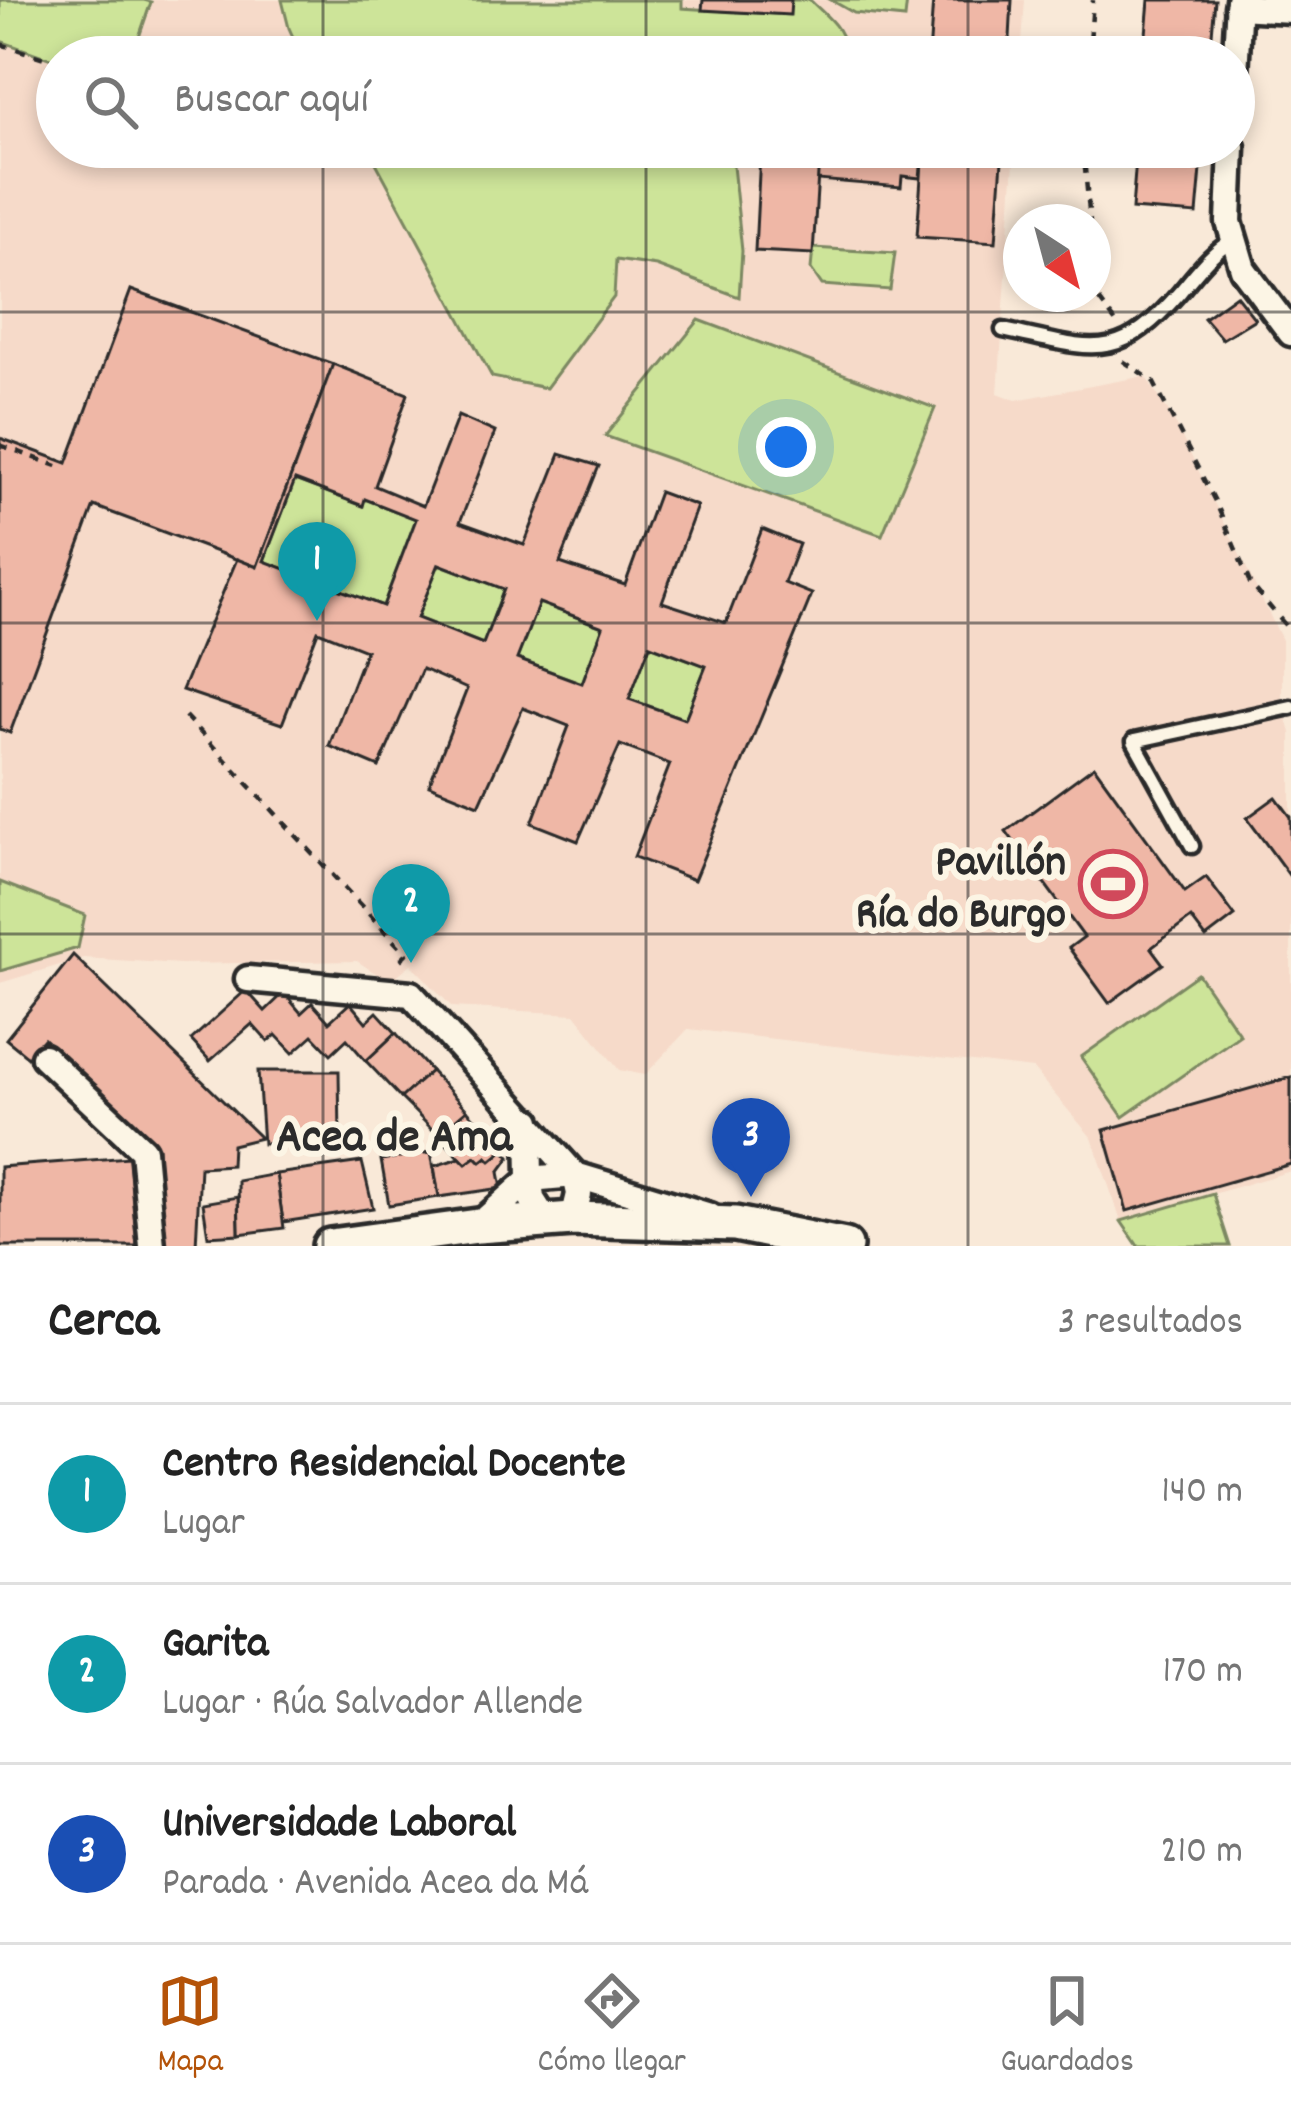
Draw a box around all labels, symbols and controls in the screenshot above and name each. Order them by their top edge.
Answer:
search box [36,36,1255,168]
icon: search [78,69,144,135]
text: Buscar aquí [174,70,369,134]
north arrow [1003,204,1111,312]
your location [756,417,816,477]
pin: 1 [278,522,356,621]
place label: Pavillón Ría do Burgo [856,833,1066,949]
sports icon: Pavillón Ría do Burgo [1078,849,1148,919]
pin: 2 [372,864,450,963]
pin: 3 [712,1098,790,1197]
district label: Acea de Ama [276,1106,514,1175]
text: Cerca [48,1288,159,1360]
text: 3 resultados [1058,1297,1243,1352]
text: Centro Residencial Docente [162,1434,626,1498]
text: 1 [83,1466,91,1521]
text: 140 m [1161,1466,1243,1521]
text: Lugar [162,1498,245,1553]
text: Garita [162,1614,268,1678]
text: 2 [78,1646,96,1701]
text: 170 m [1163,1646,1243,1701]
text: Lugar · Rúa Salvador Allende [162,1678,583,1733]
text: Universidade Laboral [162,1794,516,1858]
text: 3 [78,1826,96,1881]
text: 210 m [1160,1826,1243,1881]
text: Parada · Avenida Acea da Má [162,1858,589,1913]
tab: Mapa [157,1968,223,2087]
tab: Cómo llegar [538,1968,686,2087]
tab: Guardados [1000,1968,1134,2087]

